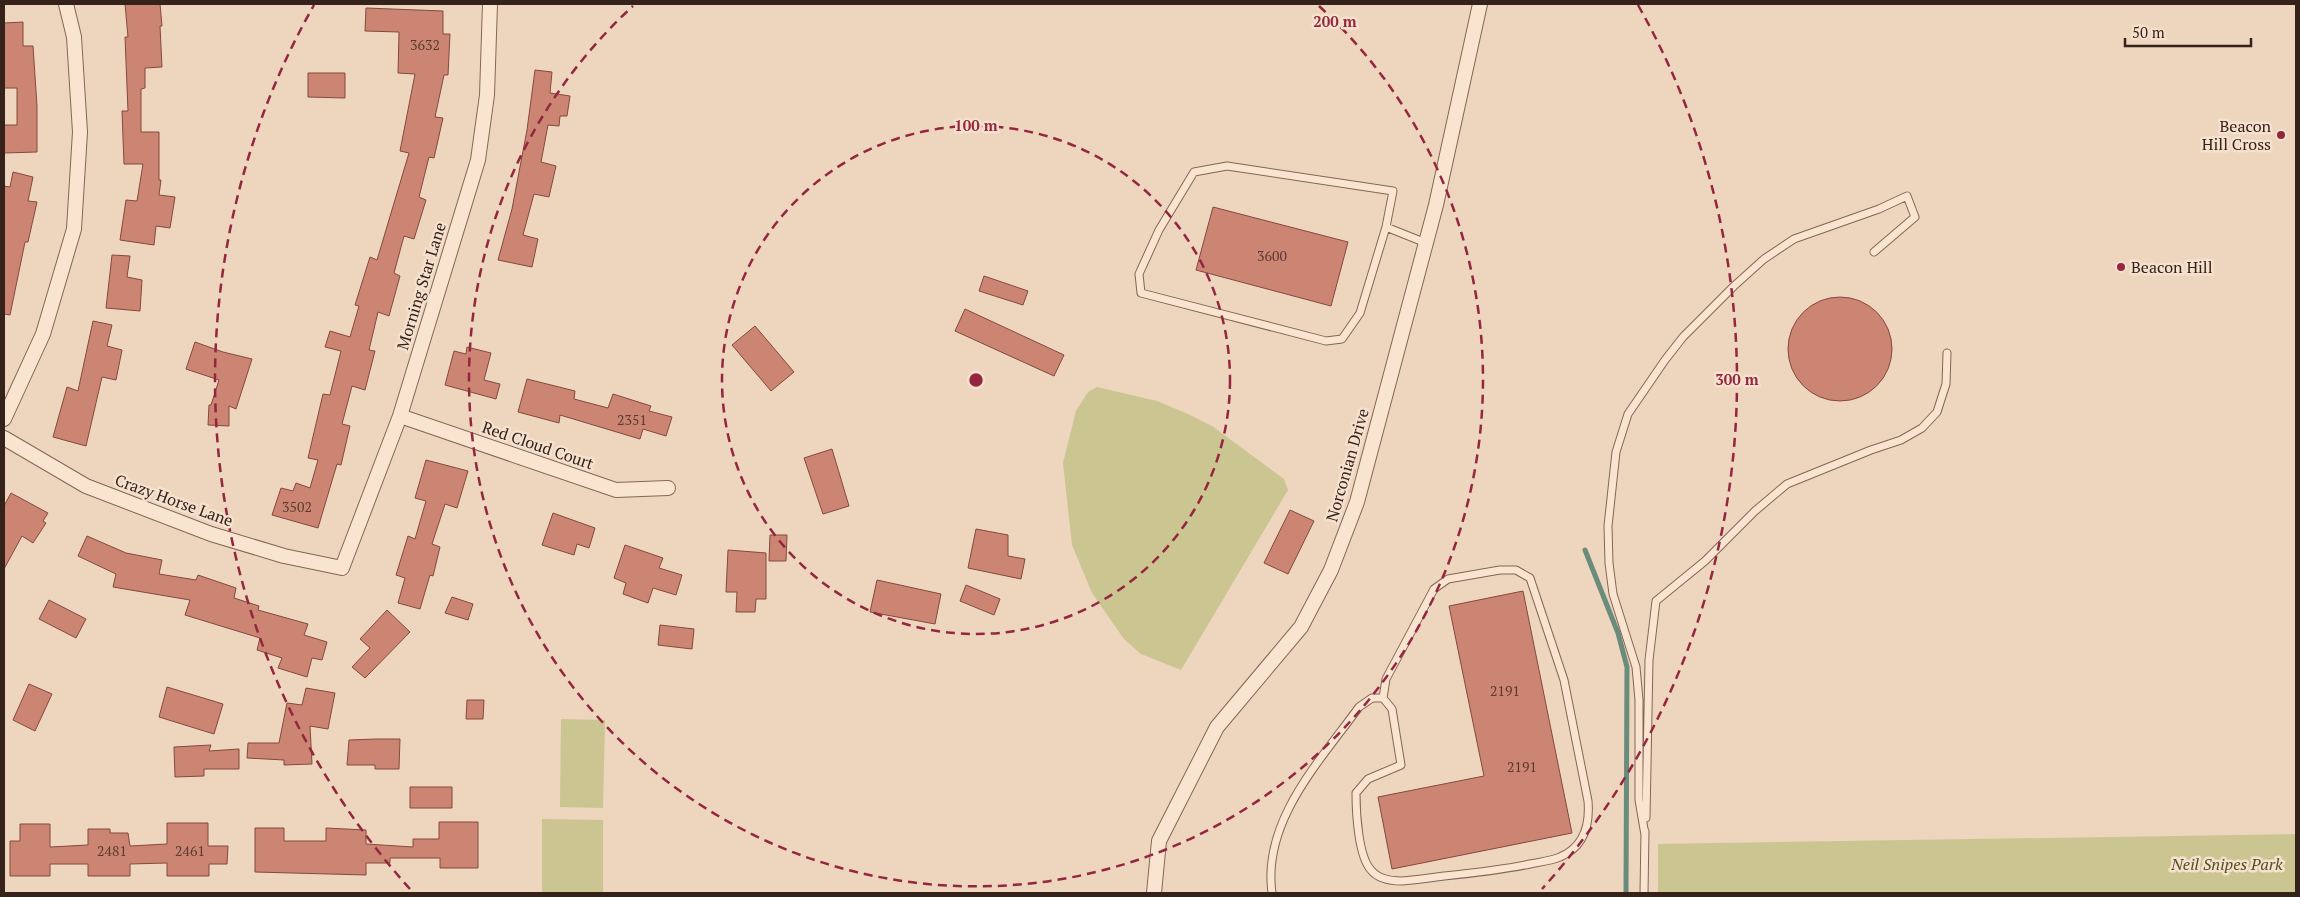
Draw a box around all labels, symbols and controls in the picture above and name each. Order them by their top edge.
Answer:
text: 200 m [1313,11,1357,31]
scale bar [2125,15,2251,47]
text: 50 m [2132,22,2165,42]
house number: 3632 [410,35,440,54]
text: 100 m [954,115,998,135]
place label: Beacon Hill Cross [2202,115,2271,155]
marker: Beacon Hill Cross [2275,129,2287,141]
street label: Morning Star Lane [391,220,451,352]
house number: 3600 [1257,246,1287,265]
place label: Beacon Hill [2131,256,2213,278]
marker: Beacon Hill [2115,261,2127,273]
text: 300 m [1715,369,1759,389]
centre of rings [967,371,985,389]
street label: Norconian Drive [1320,406,1374,524]
house number: 2351 [617,410,647,429]
street label: Red Cloud Court [479,416,597,474]
street label: Crazy Horse Lane [112,468,236,532]
house number: 3502 [282,497,312,516]
house number: 2191 [1490,681,1520,700]
house number: 2191 [1507,757,1537,776]
house number: 2481 [97,841,127,860]
house number: 2461 [175,841,205,860]
park label: Neil Snipes Park [2170,853,2283,875]

